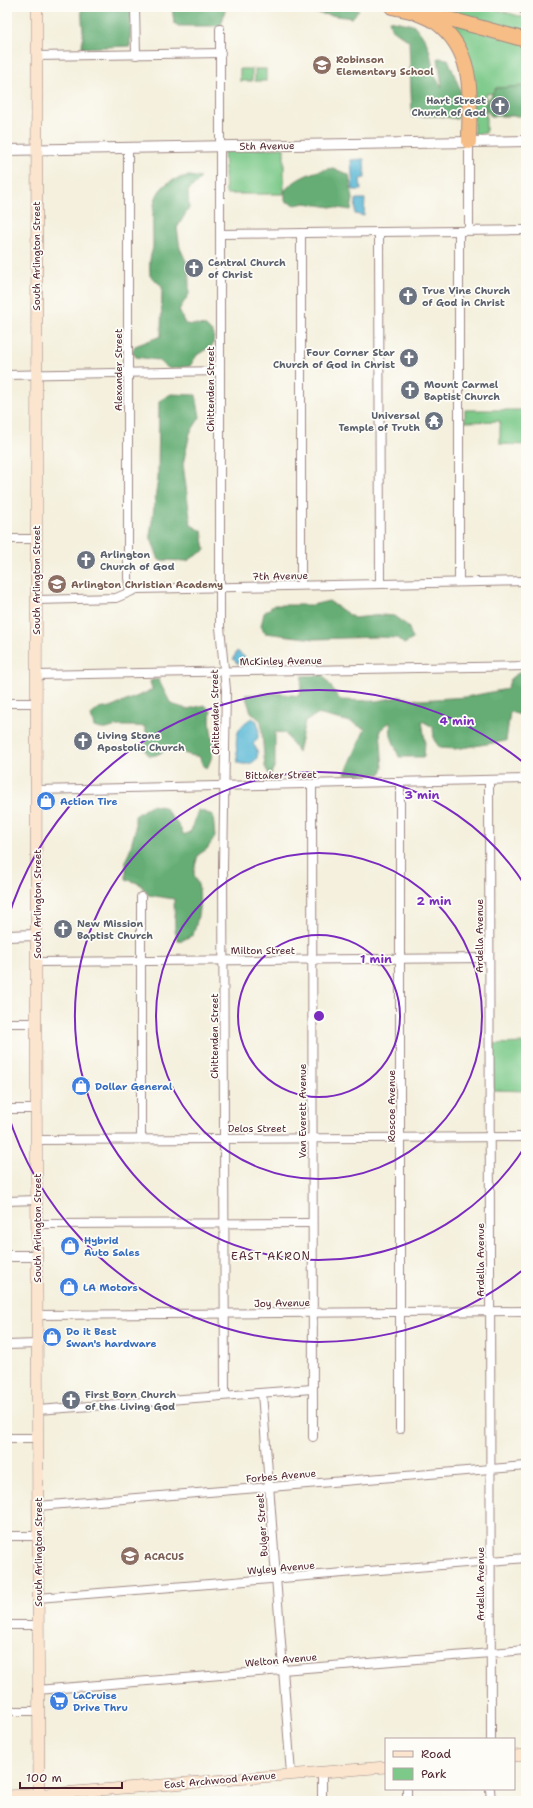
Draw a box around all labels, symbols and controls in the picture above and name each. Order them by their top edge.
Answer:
place label: Robinson Elementary School [336,53,434,78]
school or university icon: Robinson Elementary School [311,54,333,76]
place label: Hart Street Church of God [411,94,486,119]
church icon: Hart Street Church of God [489,95,511,117]
street label: 5th Avenue [239,139,295,153]
street label: South Arlington Street [30,201,43,311]
place label: Central Church of Christ [208,256,286,281]
church icon: Central Church of Christ [183,257,205,279]
place label: True Vine Church of God in Christ [422,284,511,309]
church icon: True Vine Church of God in Christ [397,285,419,307]
street label: Alexander Street [112,329,125,411]
street label: Chittenden Street [204,346,217,432]
place label: Four Corner Star Church of God in Christ [273,346,396,371]
church icon: Four Corner Star Church of God in Christ [398,347,420,369]
place label: Mount Carmel Baptist Church [424,378,500,403]
church icon: Mount Carmel Baptist Church [399,379,421,401]
place label: Universal Temple of Truth [338,409,421,434]
temple icon: Universal Temple of Truth [423,410,445,432]
street label: South Arlington Street [30,525,43,635]
place label: Arlington Church of God [100,548,175,573]
church icon: Arlington Church of God [75,549,97,571]
street label: 7th Avenue [252,569,308,583]
school or university icon: Arlington Christian Academy [46,573,68,595]
place label: Arlington Christian Academy [71,578,223,591]
street label: McKinley Avenue [240,654,323,668]
street label: Chittenden Street [208,669,222,755]
text: 4 min [440,713,475,729]
place label: Living Stone Apostolic Church [97,729,185,754]
church icon: Living Stone Apostolic Church [72,730,94,752]
street label: Bittaker Street [245,768,317,782]
text: 3 min [405,787,440,803]
shop icon: Action Tire [35,790,57,812]
place label: Action Tire [60,795,118,808]
street label: South Arlington Street [31,849,44,959]
text: 2 min [417,893,452,909]
street label: Ardella Avenue [473,899,486,973]
place label: New Mission Baptist Church [77,917,153,942]
church icon: New Mission Baptist Church [52,918,74,940]
street label: Milton Street [231,944,295,957]
text: 1 min [360,951,392,967]
street label: Chittenden Street [208,993,221,1079]
centre of rings [312,1009,326,1023]
street label: Van Everett Avenue [296,1063,309,1158]
street label: Roscoe Avenue [385,1069,398,1142]
shop icon: Dollar General [70,1075,92,1097]
place label: Dollar General [95,1080,173,1093]
street label: Delos Street [228,1122,286,1135]
street label: South Arlington Street [31,1173,44,1283]
street label: Ardella Avenue [474,1223,487,1297]
place label: Hybrid Auto Sales [84,1234,140,1259]
shop icon: Hybrid Auto Sales [59,1235,81,1257]
district label: EAST AKRON [231,1249,311,1264]
shop icon: LA Motors [58,1276,80,1298]
place label: LA Motors [83,1281,138,1294]
street label: Joy Avenue [254,1296,311,1310]
place label: Do it Best Swan's hardware [66,1325,156,1350]
shop icon: Do it Best Swan's hardware [41,1326,63,1348]
place label: First Born Church of the Living God [85,1388,176,1413]
church icon: First Born Church of the Living God [60,1389,82,1411]
street label: Forbes Avenue [245,1466,317,1486]
street label: Bulger Street [253,1493,271,1557]
street label: South Arlington Street [32,1497,45,1607]
school or university icon: ACACUS [119,1545,141,1567]
street label: Ardella Avenue [474,1547,487,1621]
place label: ACACUS [144,1550,184,1563]
street label: Wyley Avenue [247,1559,316,1577]
street label: Welton Avenue [244,1650,318,1670]
place label: LaCruise Drive Thru [73,1689,128,1714]
supermarket icon: LaCruise Drive Thru [48,1690,70,1712]
legend [385,1738,515,1790]
text: Road [421,1746,452,1762]
scale bar [20,1764,122,1790]
text: Park [421,1766,447,1782]
street label: East Archwood Avenue [163,1769,277,1791]
text: 100 m [26,1770,62,1786]

